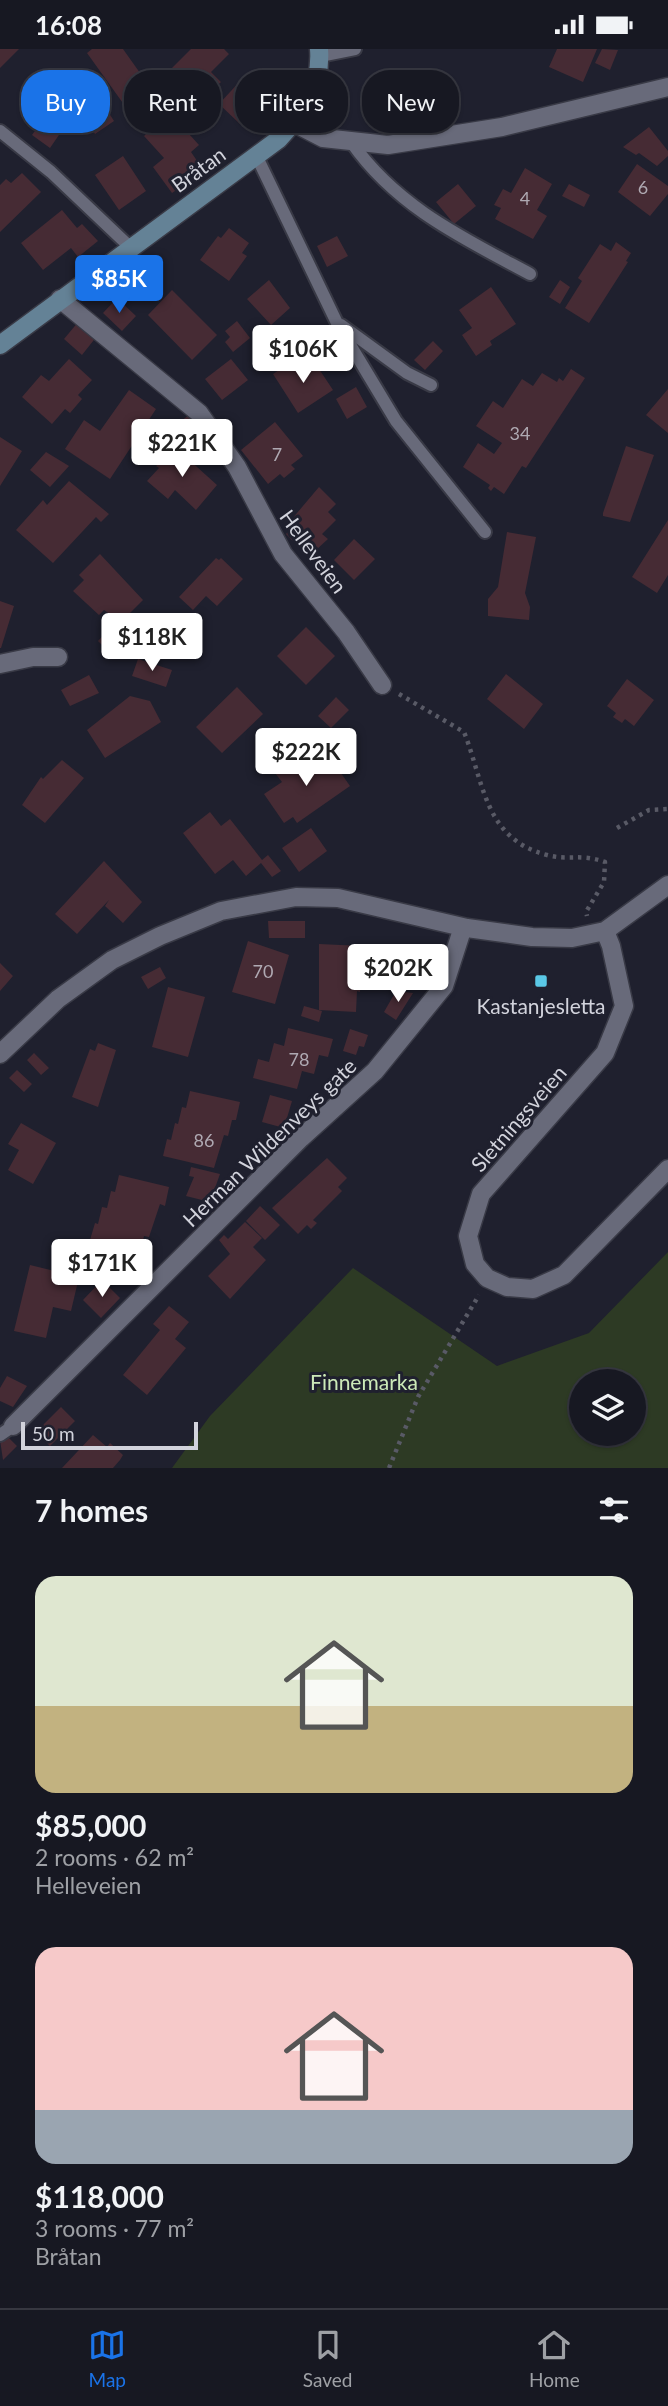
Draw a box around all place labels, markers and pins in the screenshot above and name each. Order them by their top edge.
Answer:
pin: $85K [78,255,160,315]
pin: $106K [254,325,352,385]
pin: $221K [133,419,231,479]
pin: $118K [103,613,201,673]
pin: $222K [257,729,355,788]
pin: $202K [349,944,447,1004]
marker: Kastanjesletta [533,973,549,989]
place label: Kastanjesletta [476,993,606,1018]
pin: $171K [53,1239,151,1299]

